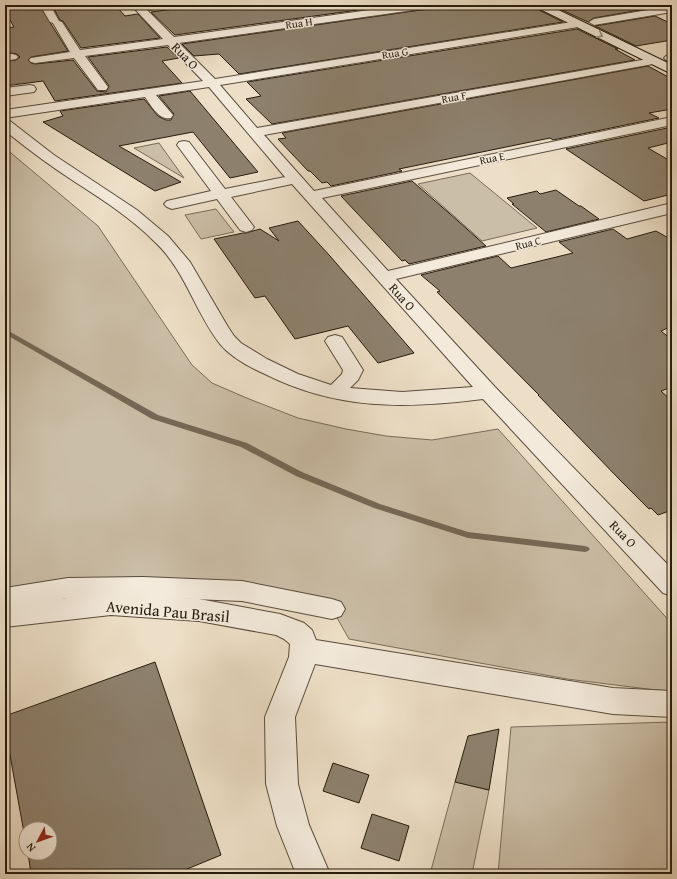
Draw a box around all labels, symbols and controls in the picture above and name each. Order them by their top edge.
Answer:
street label: Rua H [284,13,314,33]
one-way arrow [596,30,603,38]
street label: Rua O [167,38,203,74]
street label: Rua G [381,43,410,63]
street label: Rua F [440,87,468,107]
street label: Rua E [478,147,507,168]
street label: Rua C [514,232,543,254]
street label: Rua O [384,279,420,315]
street label: Rua O [605,516,641,552]
street label: Avenida Pau Brasil [105,594,231,628]
north arrow [18,821,58,861]
text: N [22,839,39,856]

